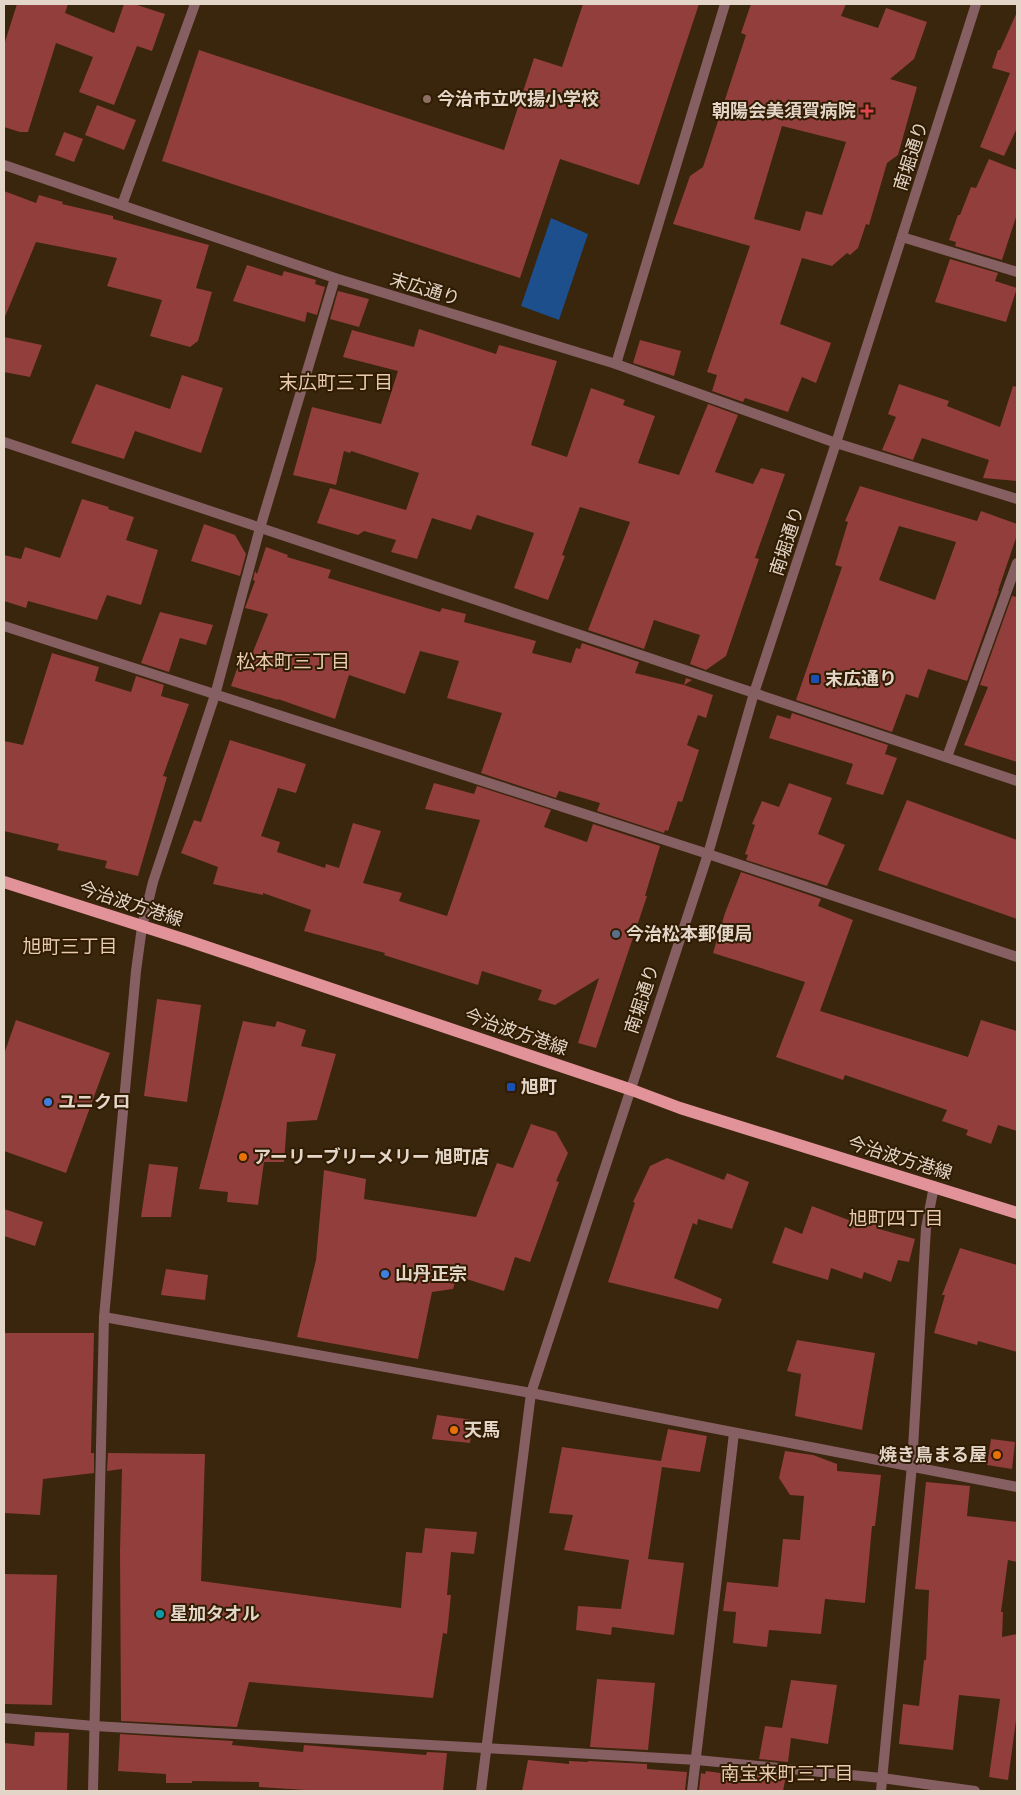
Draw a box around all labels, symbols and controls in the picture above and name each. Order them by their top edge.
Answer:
place label: 今治市立吹揚小学校 [437,89,599,109]
marker: 今治市立吹揚小学校 [421,93,433,105]
place label: 朝陽会美須賀病院 [712,101,856,121]
marker: 朝陽会美須賀病院 [860,104,874,118]
street label: 南堀通り [890,119,932,193]
street label: 末広通り [388,269,462,309]
district label: 末広町三丁目 [279,372,393,393]
street label: 南堀通り [766,504,808,578]
district label: 松本町三丁目 [236,651,350,672]
place label: 末広通り [825,669,897,689]
marker: 末広通り [809,673,821,685]
street label: 今治波方港線 [77,878,185,930]
place label: 今治松本郵便局 [626,924,752,944]
marker: 今治松本郵便局 [610,928,622,940]
district label: 旭町三丁目 [22,936,118,957]
street label: 南堀通り [621,962,663,1036]
street label: 今治波方港線 [462,1005,570,1059]
place label: 旭町 [521,1077,557,1097]
marker: 旭町 [505,1081,517,1093]
place label: ユニクロ [58,1092,130,1112]
marker: ユニクロ [42,1096,54,1108]
street label: 今治波方港線 [845,1133,955,1183]
place label: アーリーブリーメリー 旭町店 [253,1147,489,1167]
marker: アーリーブリーメリー 旭町店 [237,1151,249,1163]
district label: 旭町四丁目 [848,1208,944,1229]
place label: 山丹正宗 [395,1264,467,1284]
marker: 山丹正宗 [379,1268,391,1280]
place label: 天馬 [464,1420,500,1440]
marker: 天馬 [448,1424,460,1436]
place label: 焼き鳥まる屋 [879,1445,987,1465]
marker: 焼き鳥まる屋 [991,1449,1003,1461]
place label: 星加タオル [170,1604,260,1624]
marker: 星加タオル [154,1608,166,1620]
district label: 南宝来町三丁目 [720,1763,854,1784]

